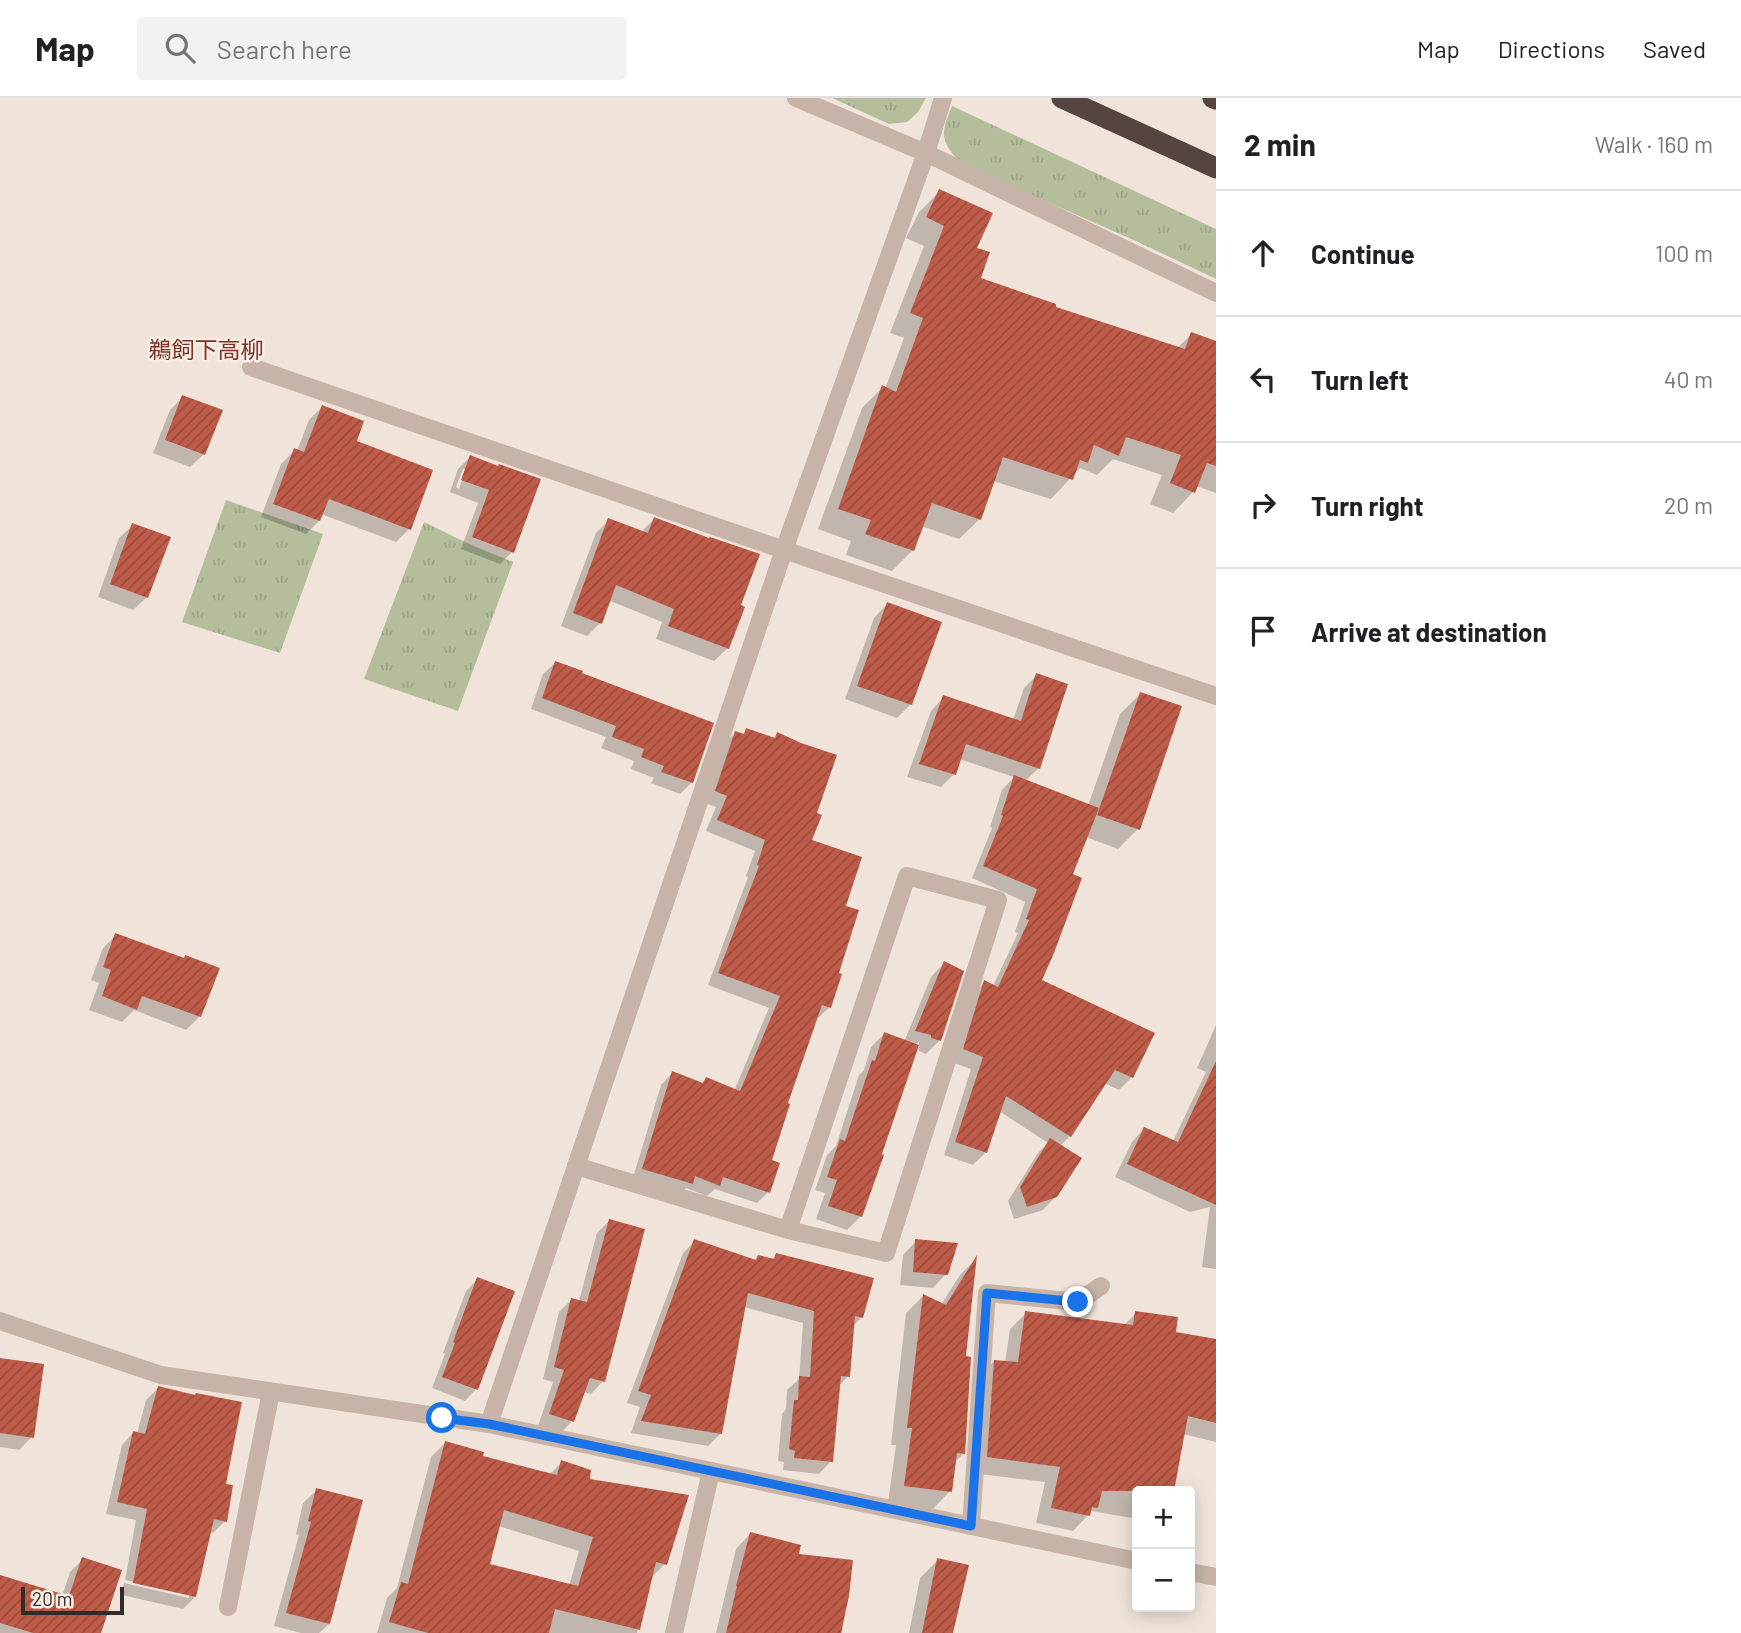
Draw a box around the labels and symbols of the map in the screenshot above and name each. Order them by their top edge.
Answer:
district label: 鵜飼下高柳 [149,335,264,363]
route end [1062,1286,1093,1317]
route start [426,1402,457,1433]
scale bar [21,1584,124,1616]

